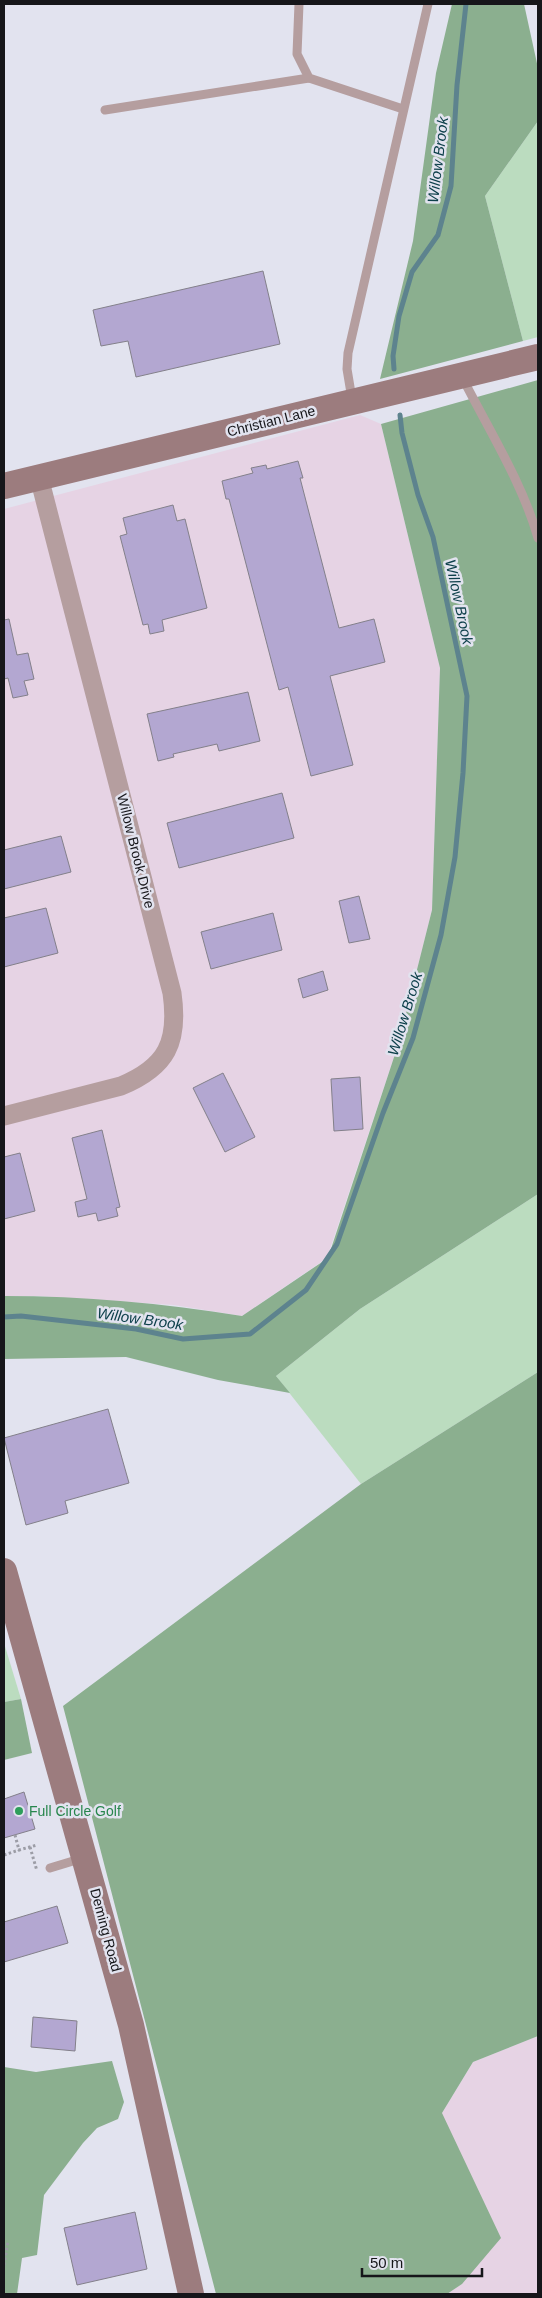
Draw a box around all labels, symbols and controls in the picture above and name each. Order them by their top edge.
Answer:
water label: Willow Brook [424,114,451,204]
street label: Christian Lane [225,402,317,440]
water label: Willow Brook [442,558,477,647]
street label: Willow Brook Drive [114,792,158,910]
water label: Willow Brook [384,969,426,1058]
water label: Willow Brook [96,1304,186,1333]
place label: Full Circle Golf [29,1803,121,1819]
marker: Full Circle Golf [13,1805,25,1817]
street label: Deming Road [87,1887,125,1973]
scale bar [362,2246,482,2278]
text: 50 m [370,2254,403,2271]

